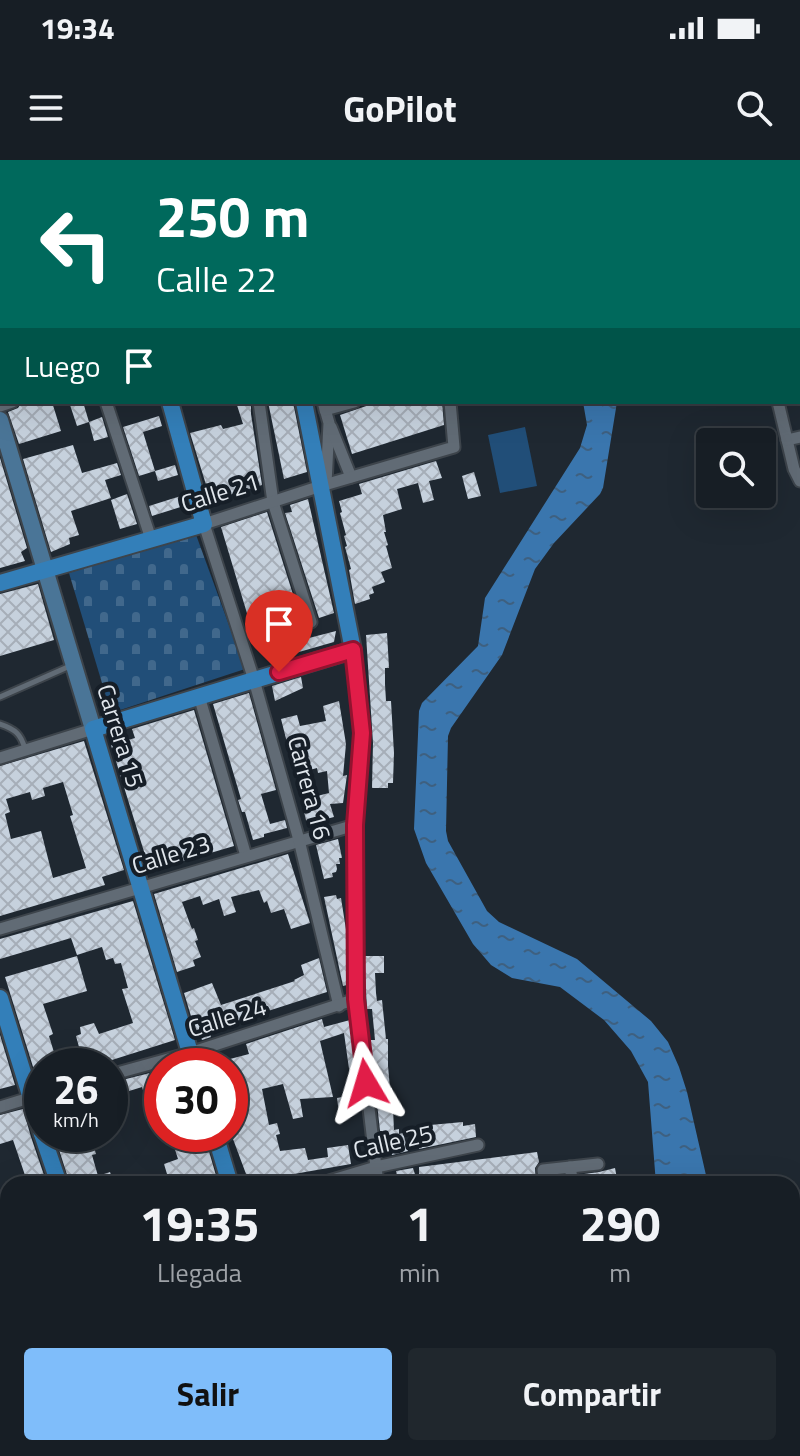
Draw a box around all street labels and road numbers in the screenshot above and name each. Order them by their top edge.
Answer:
street label: Calle 21 [176,463,263,521]
street label: Carrera 15 [88,680,154,792]
street label: Carrera 16 [279,732,341,844]
street label: Calle 23 [127,825,214,883]
street label: Calle 24 [183,988,270,1046]
street label: Calle 25 [350,1114,436,1168]

